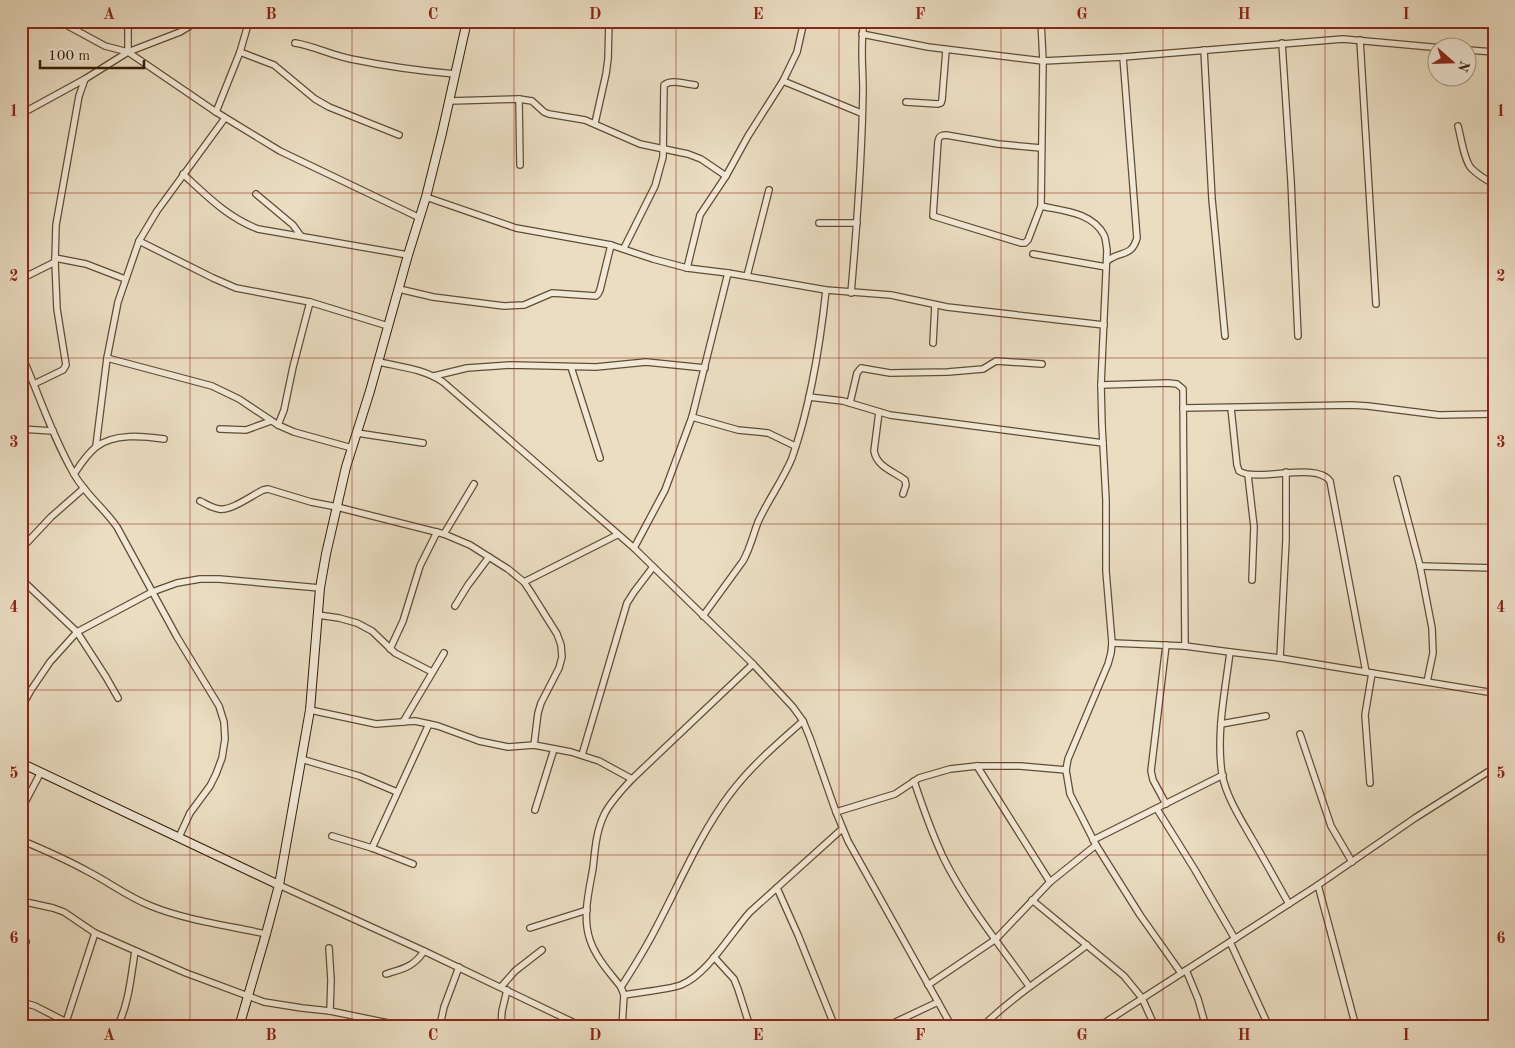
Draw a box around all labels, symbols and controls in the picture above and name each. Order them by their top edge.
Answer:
text: A [103,7,115,23]
text: B [265,7,277,23]
text: C [428,7,438,23]
text: D [589,7,601,23]
text: E [752,7,764,23]
text: F [915,7,926,23]
text: G [1076,7,1088,23]
text: H [1237,7,1251,23]
text: I [1402,7,1410,23]
scale bar [40,38,144,70]
north arrow [1428,38,1478,88]
text: 100 m [48,49,90,64]
text: N [1455,59,1472,74]
text: 1 [9,104,19,120]
text: 1 [1496,104,1506,120]
text: 2 [9,269,19,285]
text: 2 [1496,269,1506,285]
text: 3 [9,435,19,451]
text: 3 [1496,435,1506,451]
text: 4 [9,600,19,616]
text: 4 [1496,600,1506,616]
text: 5 [9,766,19,782]
text: 5 [1496,766,1506,782]
text: 6 [9,931,19,947]
text: 6 [1496,931,1506,947]
text: A [103,1028,115,1044]
text: B [265,1028,277,1044]
text: C [428,1028,438,1044]
text: D [589,1028,601,1044]
text: E [752,1028,764,1044]
text: F [915,1028,926,1044]
text: G [1076,1028,1088,1044]
text: H [1237,1028,1251,1044]
text: I [1402,1028,1410,1044]

